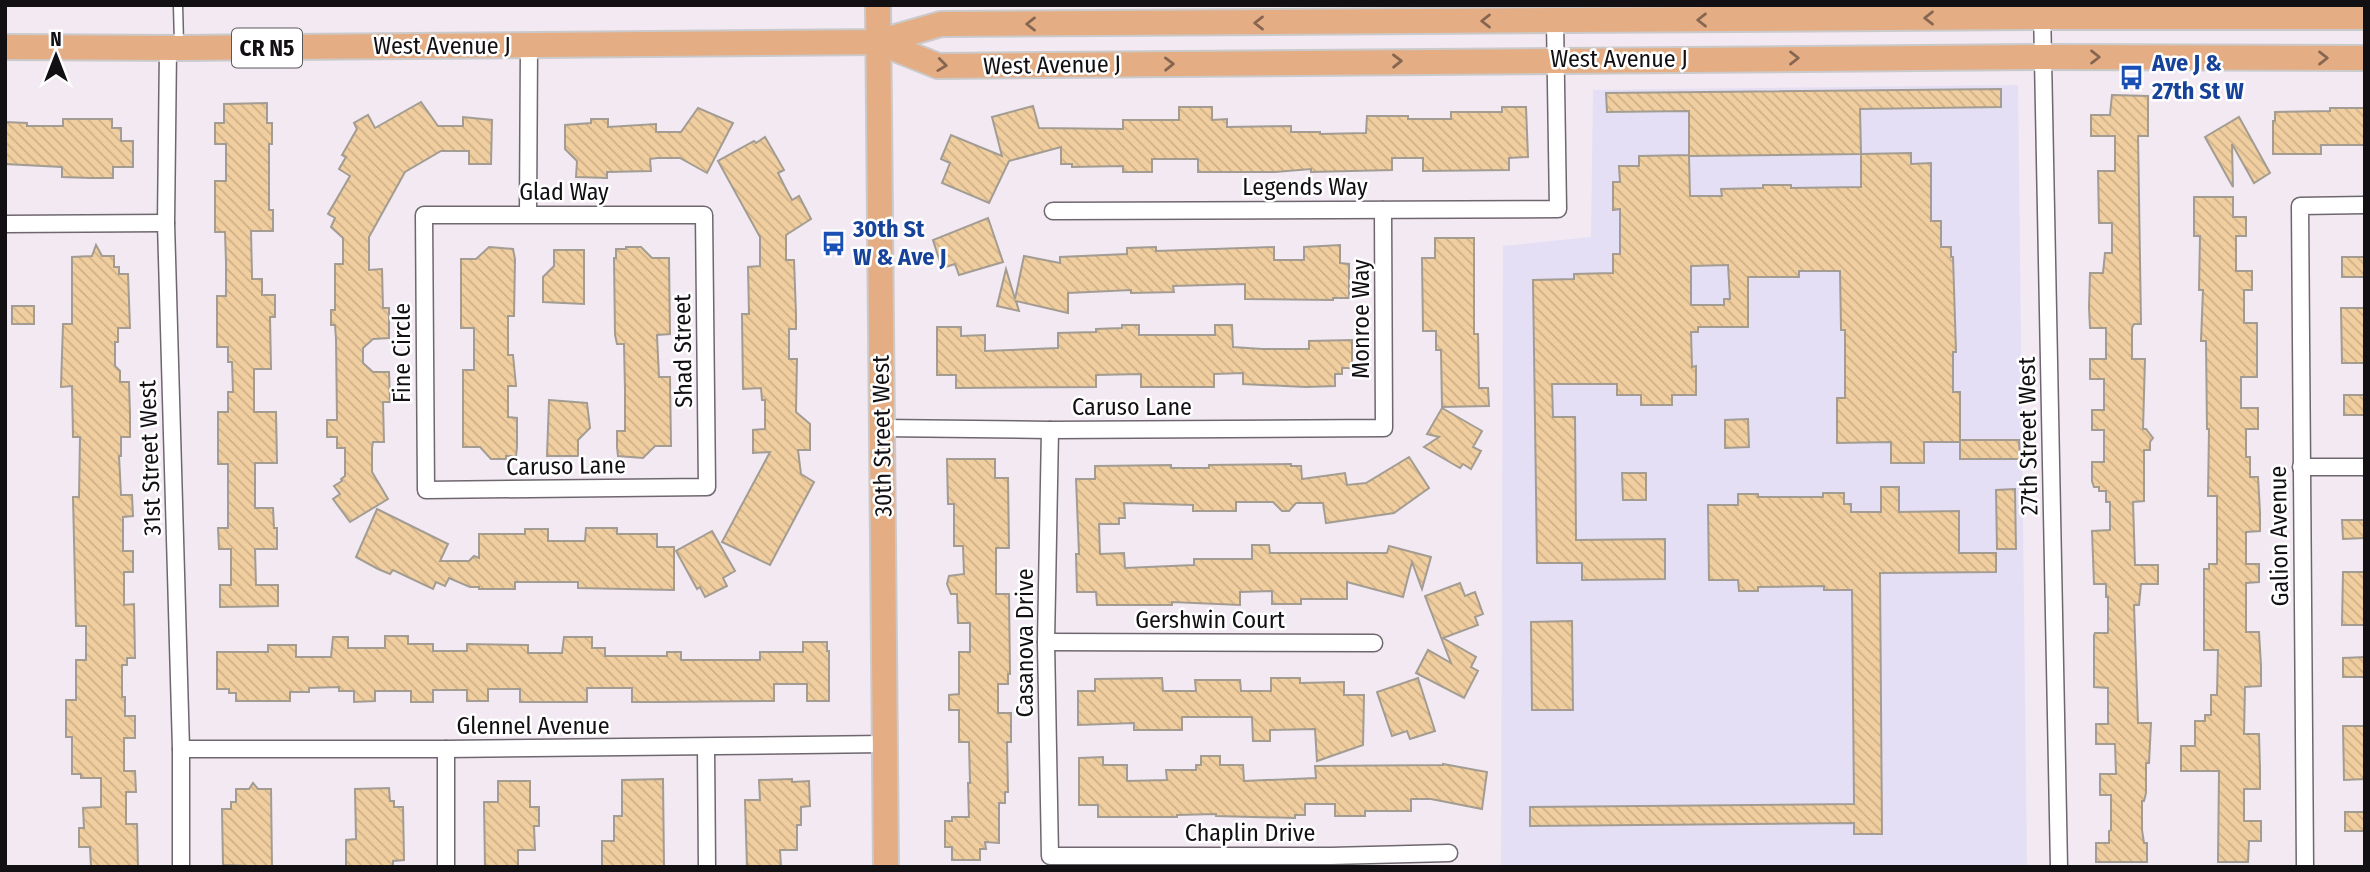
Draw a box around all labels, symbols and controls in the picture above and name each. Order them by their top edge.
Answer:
one-way arrow [1923,10,1934,26]
one-way arrow [1696,12,1706,28]
one-way arrow [1481,13,1491,29]
one-way arrow [1253,15,1264,30]
one-way arrow [1026,16,1036,32]
north arrow [21,21,91,91]
text: N [50,28,62,51]
road number: CR N5 [232,28,302,68]
street label: West Avenue J [373,32,511,60]
street label: West Avenue J [1550,45,1688,73]
one-way arrow [2091,49,2101,65]
place label: Ave J & 27th St W [2151,49,2244,105]
street label: West Avenue J [983,50,1121,80]
one-way arrow [1790,50,1800,66]
one-way arrow [2318,50,2329,65]
one-way arrow [1392,53,1403,69]
one-way arrow [1165,56,1175,72]
one-way arrow [936,57,948,72]
bus stop icon: Ave J & 27th St W [2118,63,2146,91]
street label: Legends Way [1242,173,1368,201]
street label: Glad Way [519,178,609,206]
place label: 30th St W & Ave J [852,215,946,271]
bus stop icon: 30th St W & Ave J [819,229,847,257]
street label: Monroe Way [1347,259,1375,379]
street label: Shad Street [668,294,698,408]
street label: Fine Circle [388,303,416,403]
street label: 30th Street West [867,355,897,517]
street label: 27th Street West [2013,356,2043,516]
street label: 31st Street West [133,380,167,536]
street label: Caruso Lane [1072,393,1192,421]
street label: Caruso Lane [506,451,626,481]
street label: Galion Avenue [2264,465,2294,607]
street label: Casanova Drive [1011,568,1039,718]
street label: Gershwin Court [1135,606,1285,634]
street label: Glennel Avenue [456,712,610,740]
street label: Chaplin Drive [1185,819,1315,847]

